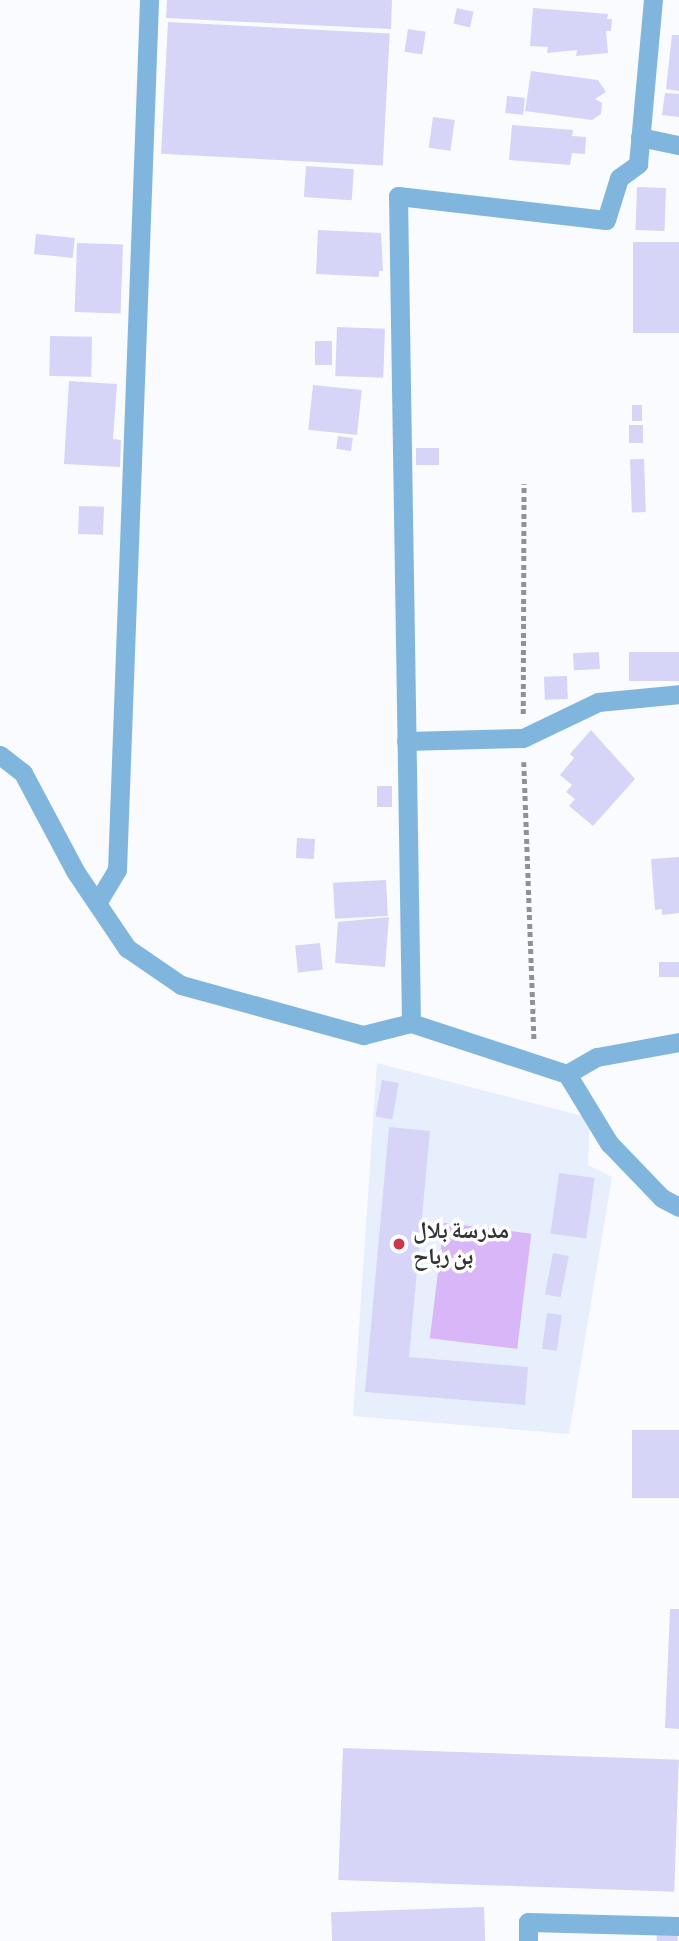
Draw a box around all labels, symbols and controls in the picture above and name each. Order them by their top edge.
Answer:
place label: مدرسة بلال بن رباح [413,1217,509,1271]
marker: مدرسة بلال بن رباح [391,1236,407,1252]

